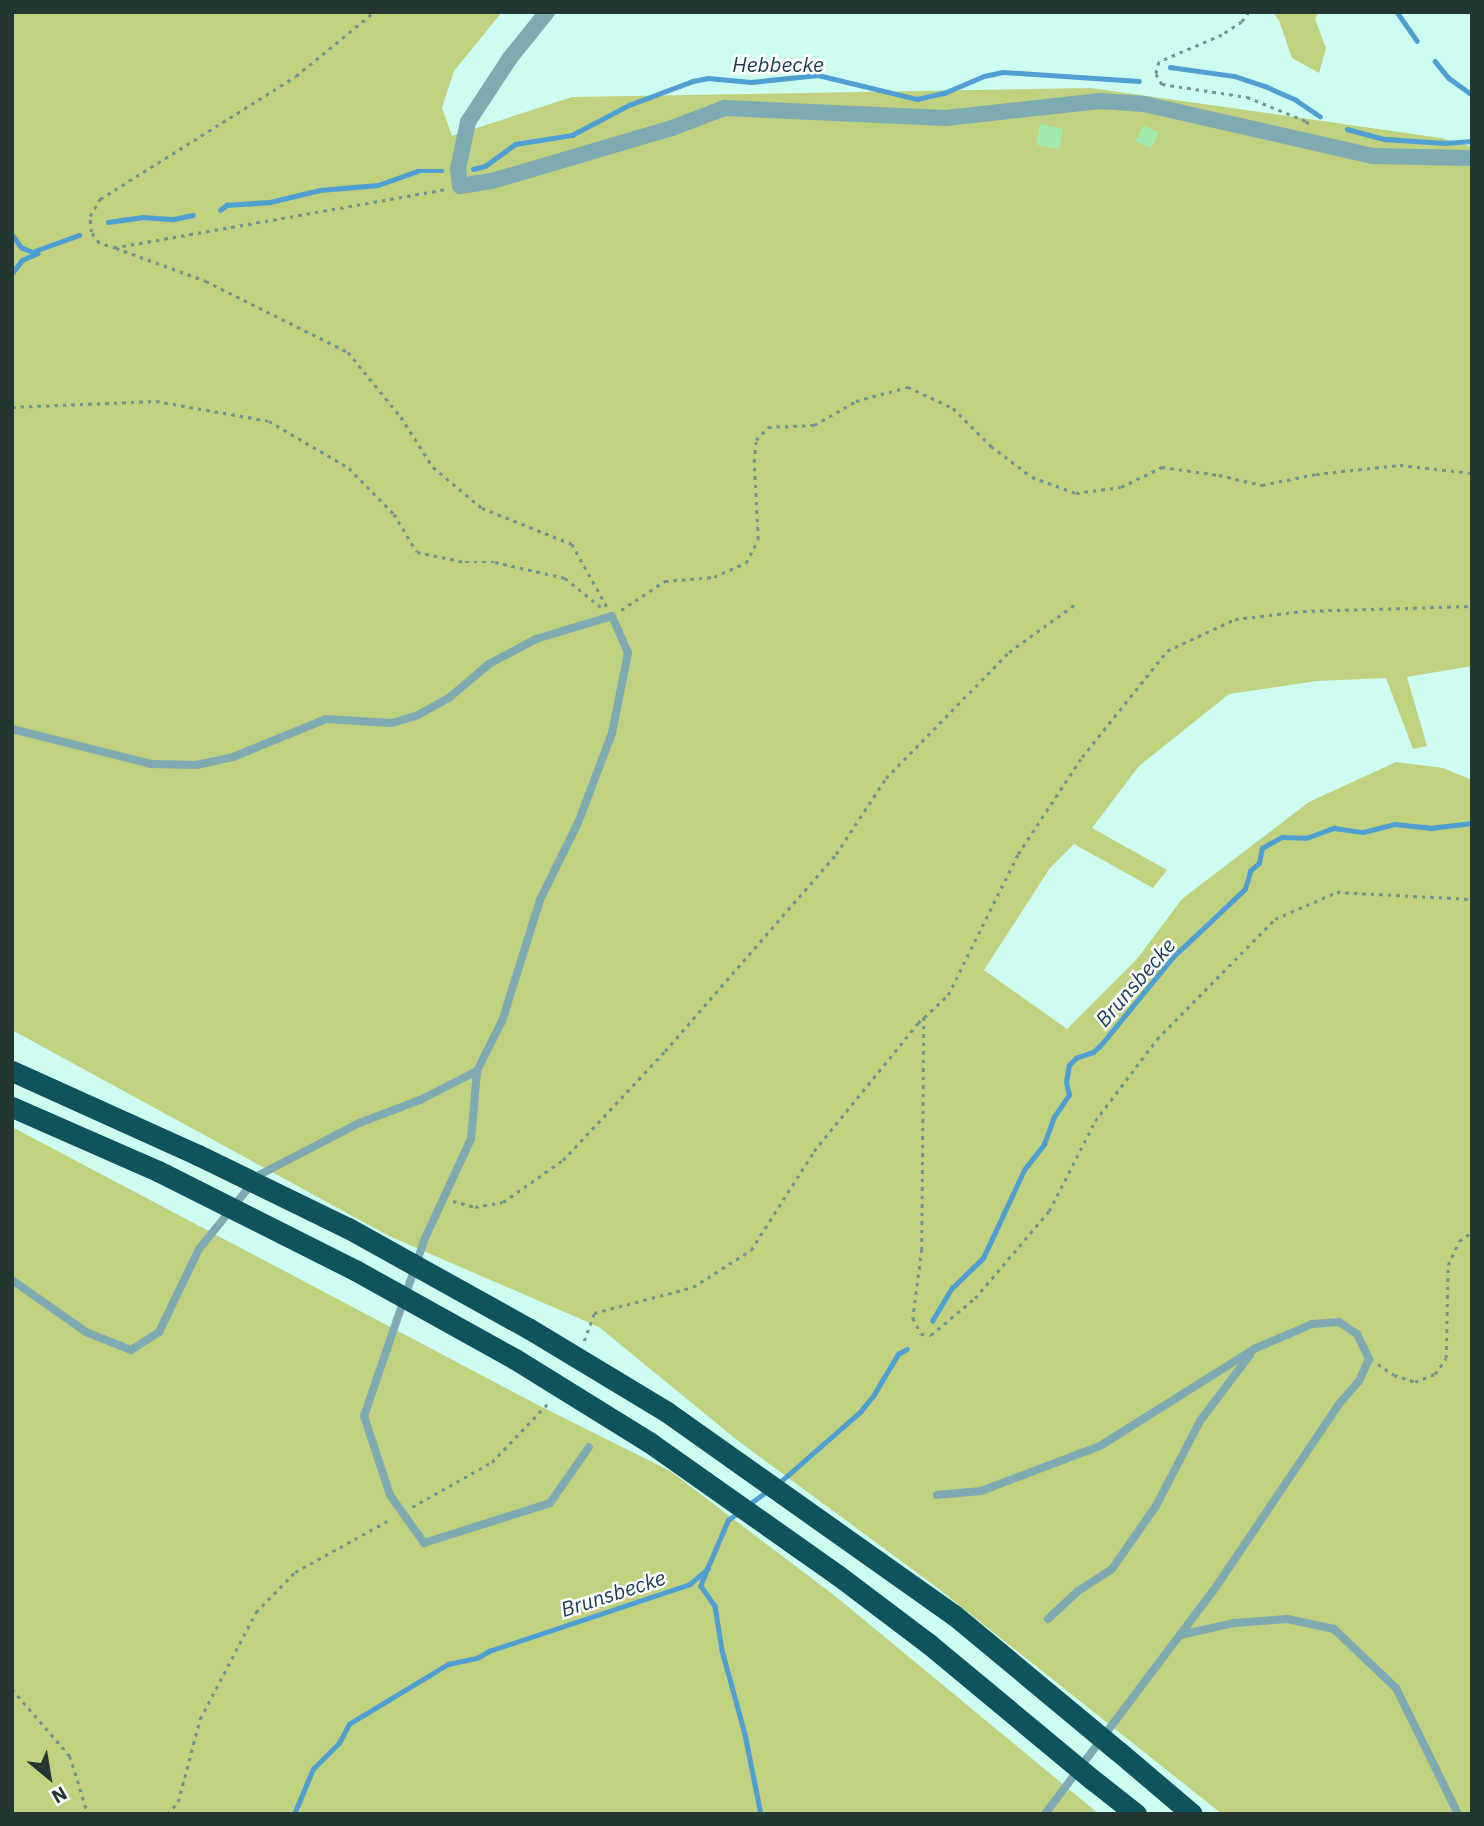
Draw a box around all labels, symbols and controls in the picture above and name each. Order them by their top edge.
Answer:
water label: Hebbecke [732,51,824,77]
water label: Brunsbecke [1090,933,1180,1031]
water label: Brunsbecke [557,1564,669,1622]
north arrow [14,1742,84,1812]
text: N [48,1781,71,1809]

